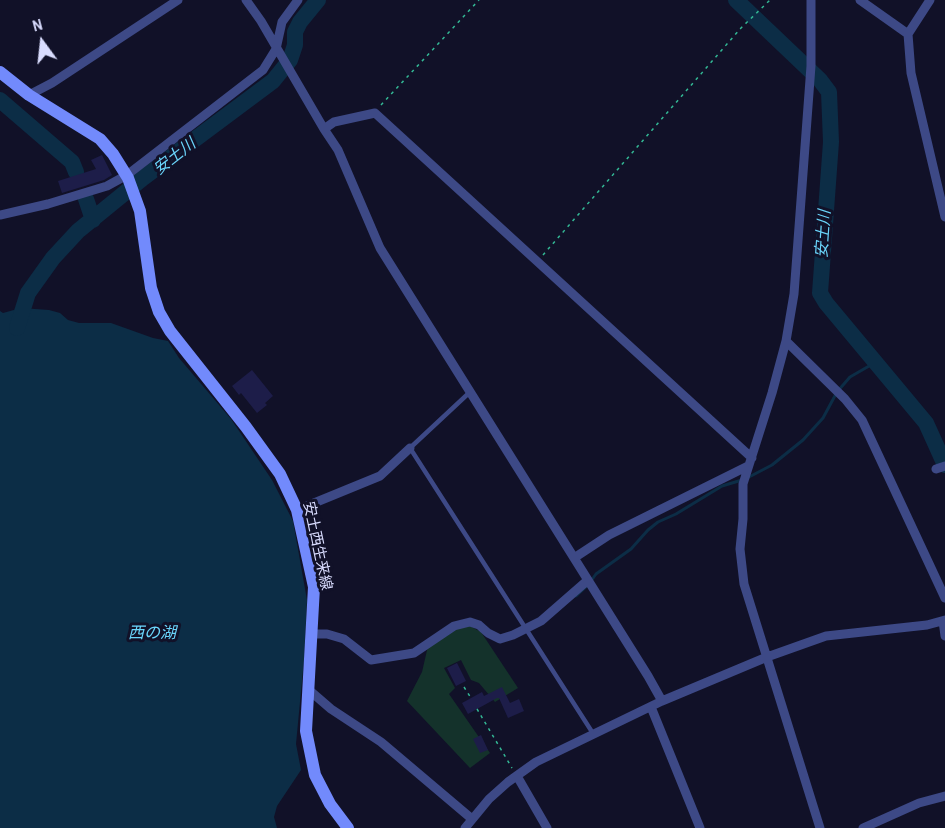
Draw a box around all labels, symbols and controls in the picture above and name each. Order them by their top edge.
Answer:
north arrow [12,12,72,72]
text: N [30,13,45,36]
water label: 安土川 [150,135,200,179]
water label: 安土川 [813,209,835,259]
street label: 安土西生来線 [299,500,335,592]
water label: 西の湖 [128,624,176,644]

